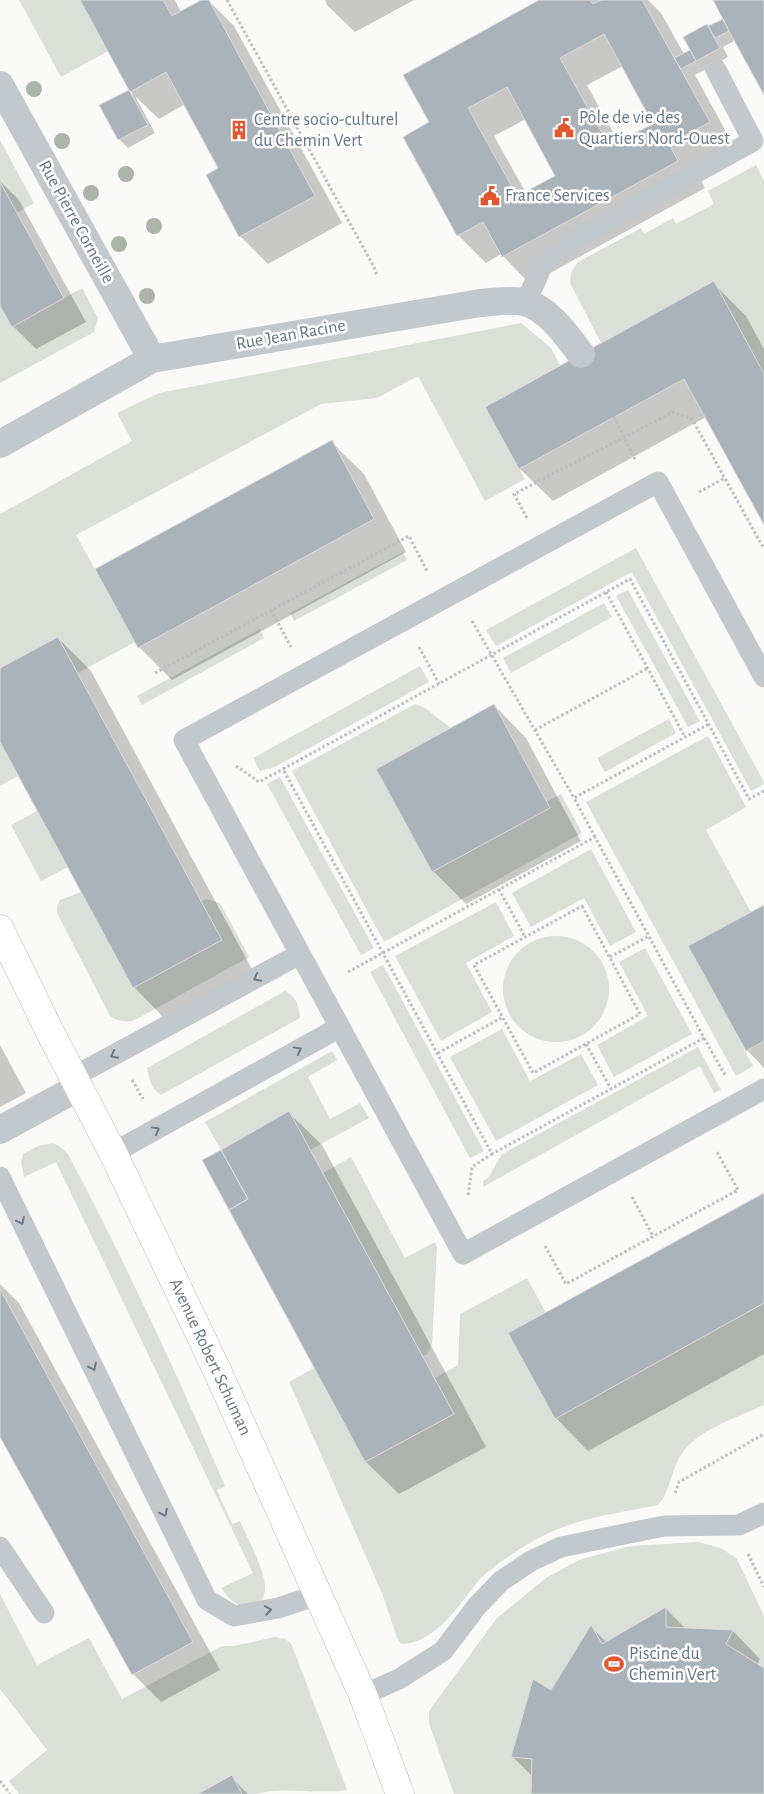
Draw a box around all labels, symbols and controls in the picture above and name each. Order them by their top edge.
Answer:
place label: Pôle de vie des Quartiers Nord-Ouest [579,109,730,148]
place label: Centre socio-culturel du Chemin Vert [254,111,398,150]
public building icon: Pôle de vie des Quartiers Nord-Ouest [553,117,575,139]
building icon: Centre socio-culturel du Chemin Vert [228,119,250,141]
street label: Rue Pierre Corneille [35,157,117,287]
public building icon: France Services [479,185,501,207]
place label: France Services [505,187,610,205]
street label: Rue Jean Racine [235,317,347,353]
one-way arrow [254,971,263,981]
one-way arrow [293,1047,302,1057]
one-way arrow [111,1049,120,1059]
one-way arrow [151,1126,160,1136]
one-way arrow [15,1216,26,1225]
street label: Avenue Robert Schuman [166,1276,254,1438]
one-way arrow [87,1362,97,1371]
one-way arrow [158,1508,168,1517]
one-way arrow [263,1605,272,1615]
place label: Piscine du Chemin Vert [629,1645,717,1684]
sports icon: Piscine du Chemin Vert [603,1653,625,1675]

